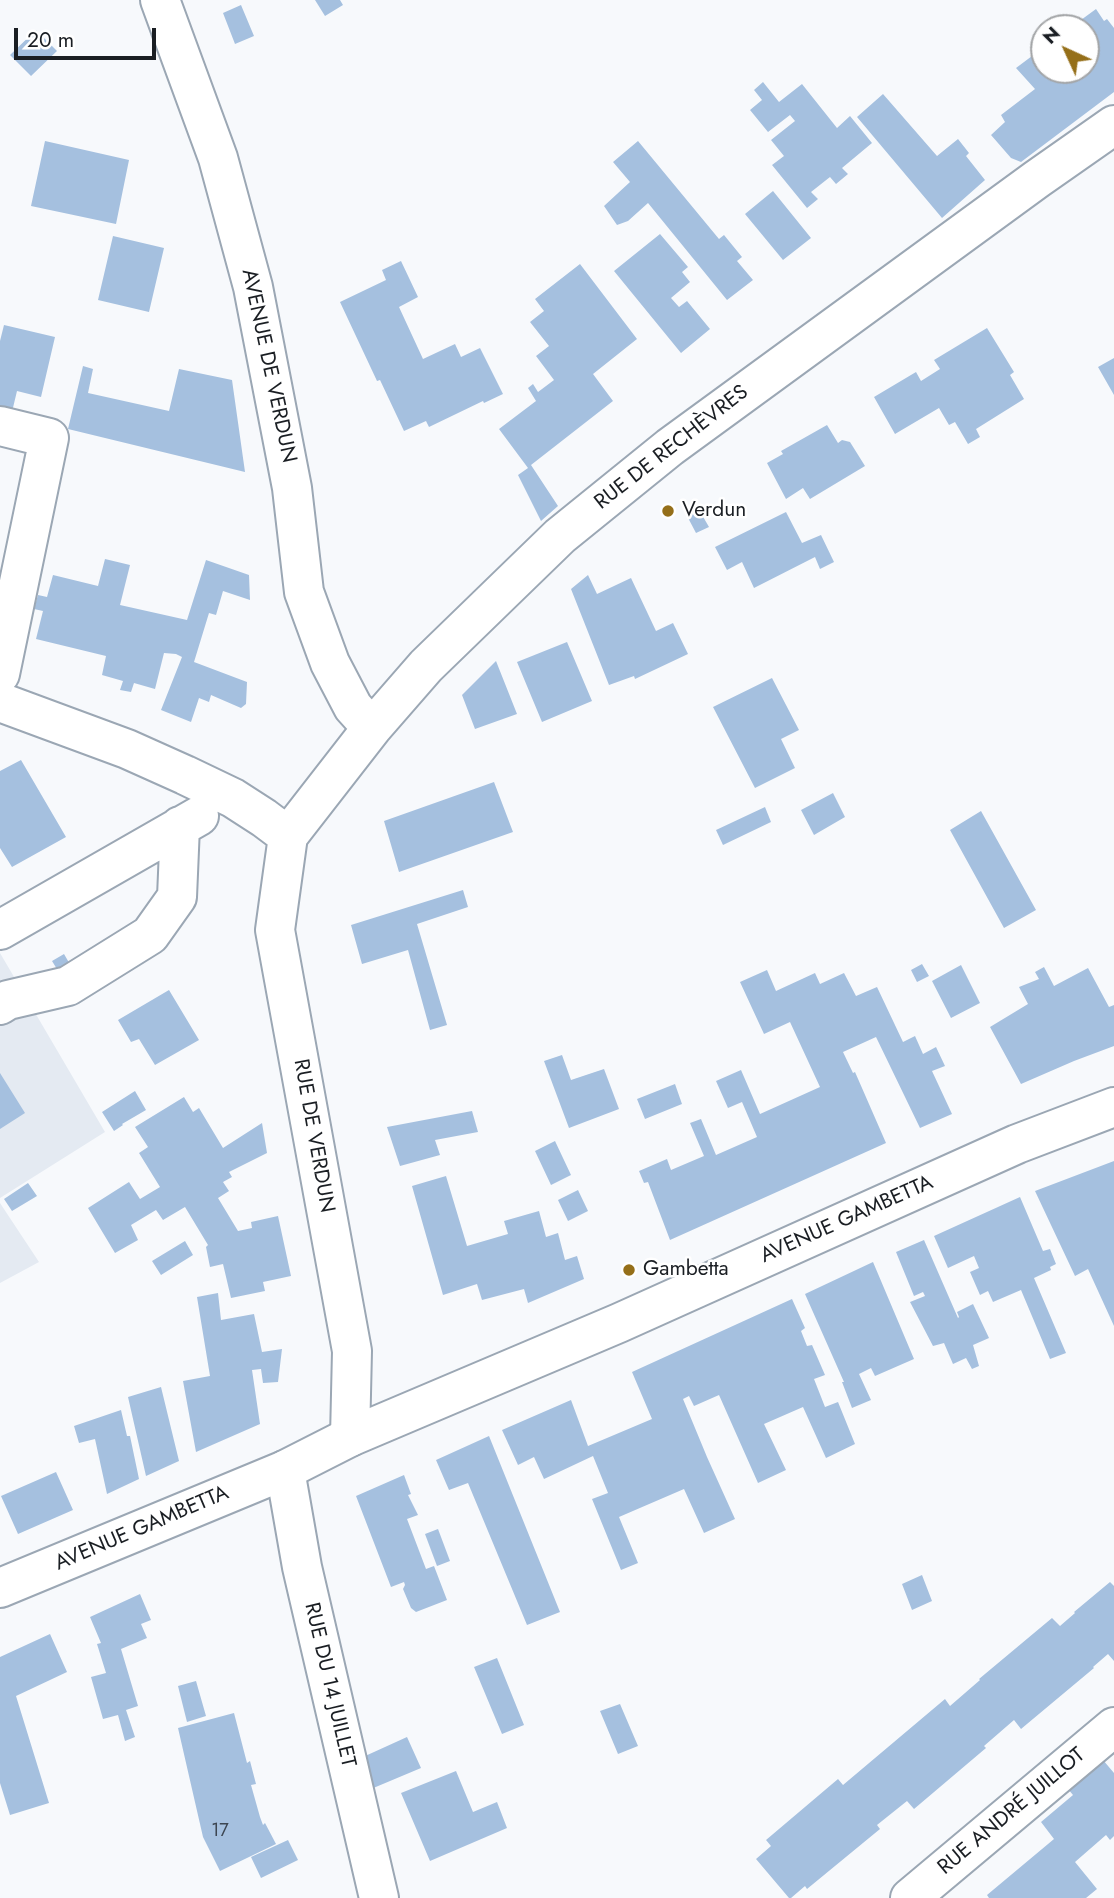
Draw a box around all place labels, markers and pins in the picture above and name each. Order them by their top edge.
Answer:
place label: Verdun [682,498,746,524]
marker: Verdun [660,503,676,519]
place label: Gambetta [643,1257,729,1283]
marker: Gambetta [621,1262,637,1278]

